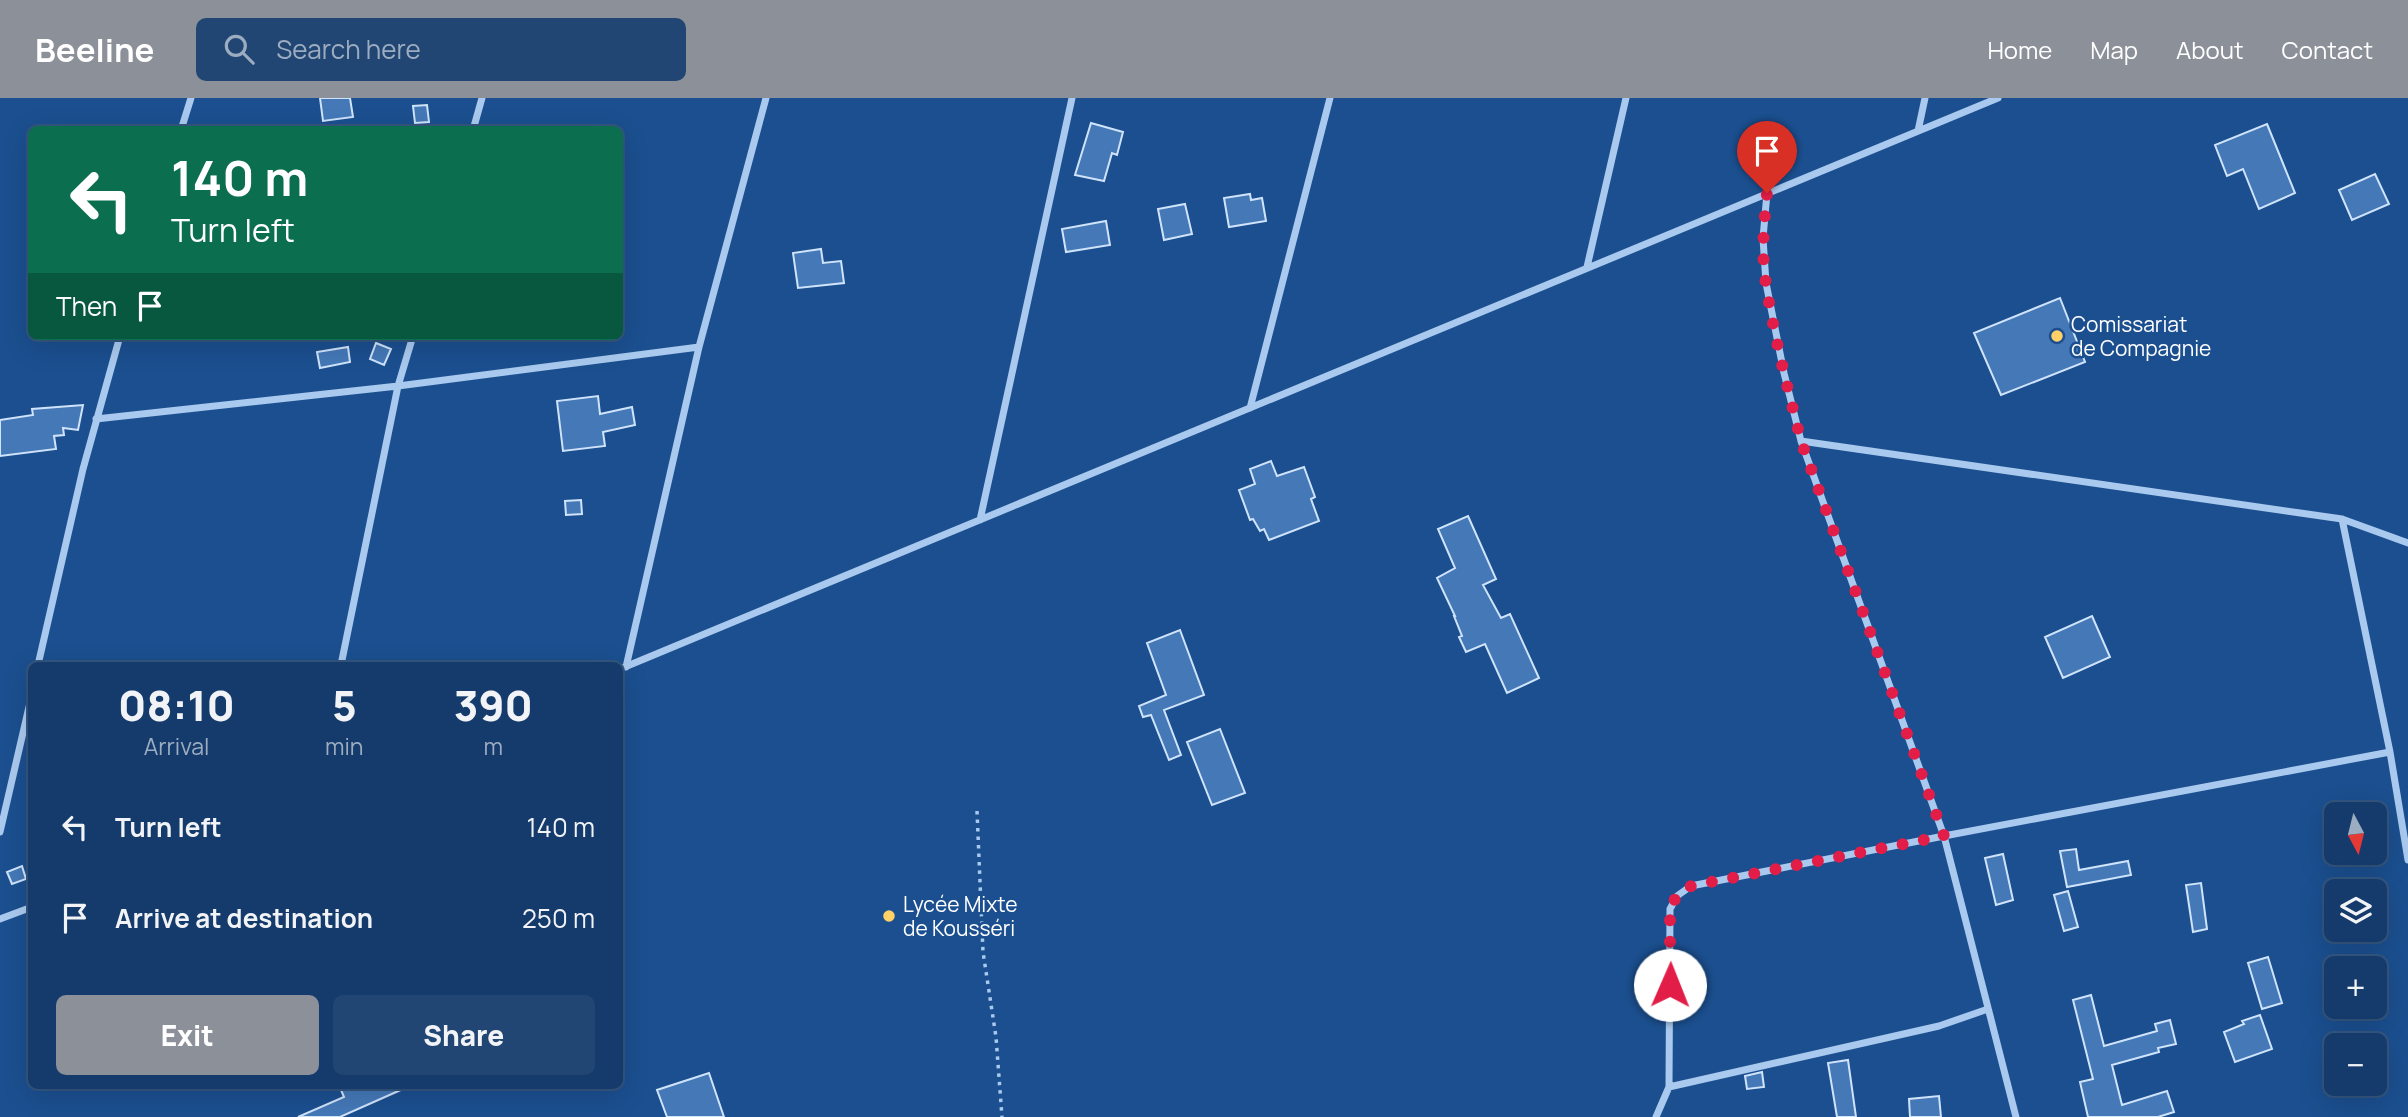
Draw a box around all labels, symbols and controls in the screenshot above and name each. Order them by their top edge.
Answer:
search box [196,18,686,81]
text: Beeline [35,27,154,72]
icon: search [220,30,258,68]
text: Search here [276,31,421,67]
text: Home [1987,33,2052,66]
text: Map [2090,33,2138,66]
text: About [2176,33,2244,66]
text: Contact [2282,33,2373,66]
pin [1737,121,1797,193]
icon: arrive [1748,132,1786,170]
text: 140 m [171,144,308,211]
icon: left [56,154,147,245]
text: Turn left [171,208,295,252]
icon: arrive [131,287,169,325]
text: Then [56,288,117,324]
place label: Comissariat de Compagnie [2071,310,2211,362]
marker: Comissariat de Compagnie [2049,328,2065,344]
text: 08:10 [118,676,235,734]
text: 5 [332,676,357,734]
text: 390 [454,676,533,734]
text: Arrival [144,730,209,762]
text: min [325,730,364,762]
text: m [484,730,503,762]
north arrow [2324,802,2387,864]
map controls [2324,802,2387,1096]
icon: left [56,808,94,846]
text: Turn left [115,809,222,845]
text: 140 m [526,809,595,845]
button: layers [2324,879,2387,942]
place label: Lycée Mixte de Kousséri [903,890,1018,942]
icon: arrive [56,899,94,937]
text: Arrive at destination [115,900,373,936]
text: 250 m [522,900,595,936]
marker: Lycée Mixte de Kousséri [881,908,897,924]
position arrow [1633,948,1707,1022]
button: + [2324,956,2387,1019]
button: Exit [56,995,319,1075]
button: Share [333,995,595,1075]
button: − [2324,1033,2387,1096]

